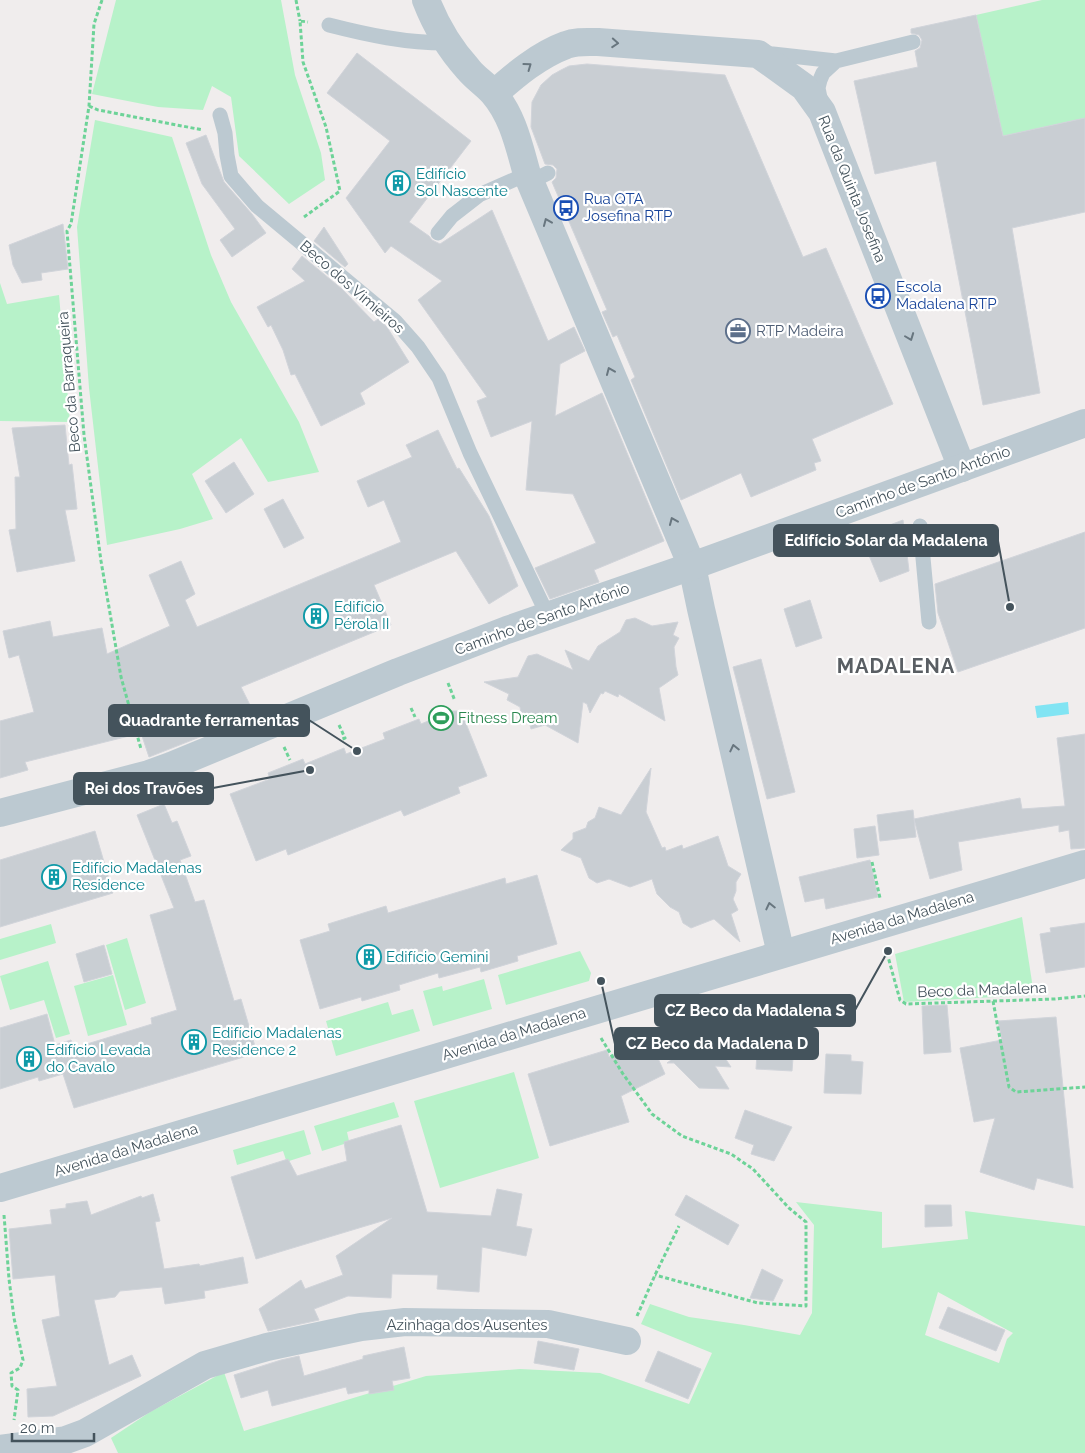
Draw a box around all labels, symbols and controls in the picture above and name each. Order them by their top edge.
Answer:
one-way arrow [611,38,619,49]
one-way arrow [522,63,532,72]
street label: Rua da Quinta Josefina [814,113,890,265]
place label: Edifício Sol Nascente [416,165,508,200]
building icon: Edifício Sol Nascente [385,170,411,196]
place label: Rua QTA Josefina RTP [584,190,672,225]
bus stop icon: Rua QTA Josefina RTP [553,195,579,221]
one-way arrow [542,218,553,227]
street label: Beco dos Vimieiros [296,237,408,337]
place label: Escola Madalena RTP [896,278,997,313]
bus stop icon: Escola Madalena RTP [865,283,891,309]
street label: Beco da Barraqueira [54,311,84,453]
office icon: RTP Madeira [725,318,751,344]
place label: RTP Madeira [756,322,844,340]
one-way arrow [904,332,914,341]
one-way arrow [606,367,616,376]
street label: Caminho de Santo António [833,442,1013,522]
one-way arrow [669,517,680,526]
callout: Edifício Solar da Madalena [774,525,998,556]
text: Edifício Solar da Madalena [784,531,988,550]
street label: Caminho de Santo António [452,579,632,659]
place label: Edifício Pérola II [334,598,389,633]
building icon: Edifício Pérola II [303,603,329,629]
district label: MADALENA [837,654,955,678]
callout: Quadrante ferramentas [109,705,309,736]
sports icon: Fitness Dream [428,705,454,731]
place label: Fitness Dream [458,709,558,727]
text: Quadrante ferramentas [119,711,299,730]
one-way arrow [729,743,740,752]
callout: Rei dos Travões [74,773,213,804]
text: Rei dos Travões [85,779,204,798]
place label: Edifício Madalenas Residence [72,859,202,894]
building icon: Edifício Madalenas Residence [41,864,67,890]
street label: Avenida da Madalena [828,888,976,948]
one-way arrow [765,902,776,911]
building icon: Edifício Gemini [356,944,382,970]
place label: Edifício Gemini [386,948,489,966]
street label: Beco da Madalena [917,979,1047,1001]
callout: CZ Beco da Madalena S [655,995,855,1026]
text: CZ Beco da Madalena S [665,1001,846,1020]
street label: Avenida da Madalena [440,1004,588,1064]
place label: Edifício Madalenas Residence 2 [212,1024,342,1059]
callout: CZ Beco da Madalena D [615,1028,818,1059]
building icon: Edifício Madalenas Residence 2 [181,1029,207,1055]
text: CZ Beco da Madalena D [626,1034,808,1053]
place label: Edifício Levada do Cavalo [46,1041,151,1076]
building icon: Edifício Levada do Cavalo [16,1046,42,1072]
street label: Avenida da Madalena [52,1120,200,1180]
street label: Azinhaga dos Ausentes [386,1316,548,1334]
scale bar [12,1410,95,1442]
text: 20 m [20,1419,55,1437]

